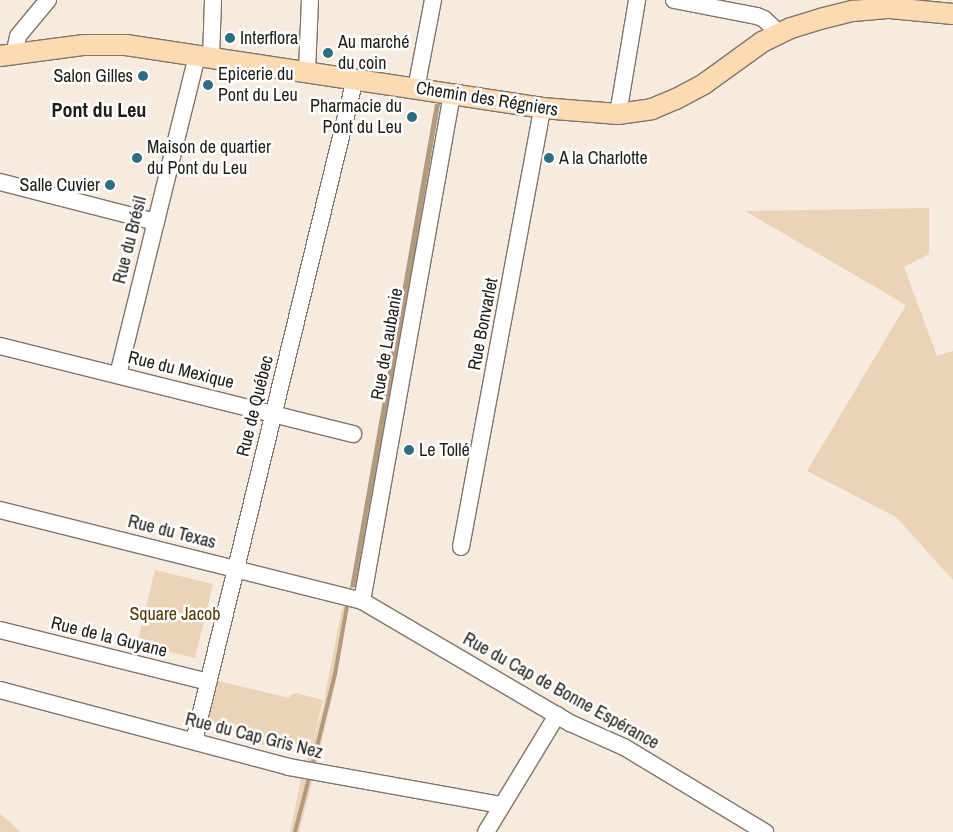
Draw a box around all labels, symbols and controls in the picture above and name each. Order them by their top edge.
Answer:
place label: Interflora [240,27,298,49]
marker: Interflora [224,32,236,44]
place label: Au marché du coin [338,32,409,74]
marker: Au marché du coin [322,47,334,59]
place label: Epicerie du Pont du Leu [218,64,298,106]
place label: Salon Gilles [53,65,133,87]
marker: Salon Gilles [137,70,149,82]
street label: Chemin des Régniers [414,77,560,121]
marker: Epicerie du Pont du Leu [202,79,214,91]
place label: Pharmacie du Pont du Leu [310,96,402,138]
district label: Pont du Leu [52,97,146,121]
marker: Pharmacie du Pont du Leu [406,111,418,123]
place label: Maison de quartier du Pont du Leu [147,137,271,180]
place label: A la Charlotte [559,147,648,169]
marker: Maison de quartier du Pont du Leu [131,152,143,164]
marker: A la Charlotte [543,152,555,164]
place label: Salle Cuvier [20,174,100,196]
marker: Salle Cuvier [104,179,116,191]
street label: Rue du Brésil [109,194,151,286]
street label: Rue Bonvarlet [463,276,503,372]
street label: Rue de Laubanie [367,286,407,402]
street label: Rue du Mexique [126,346,236,394]
street label: Rue de Québec [232,353,278,459]
place label: Le Tollé [419,439,470,461]
marker: Le Tollé [403,444,415,456]
street label: Rue du Texas [126,511,218,553]
park label: Square Jacob [129,603,221,625]
street label: Rue de la Guyane [49,612,169,662]
street label: Rue du Cap de Bonne Espérance [459,628,663,754]
street label: Rue du Cap Gris Nez [183,708,325,764]

